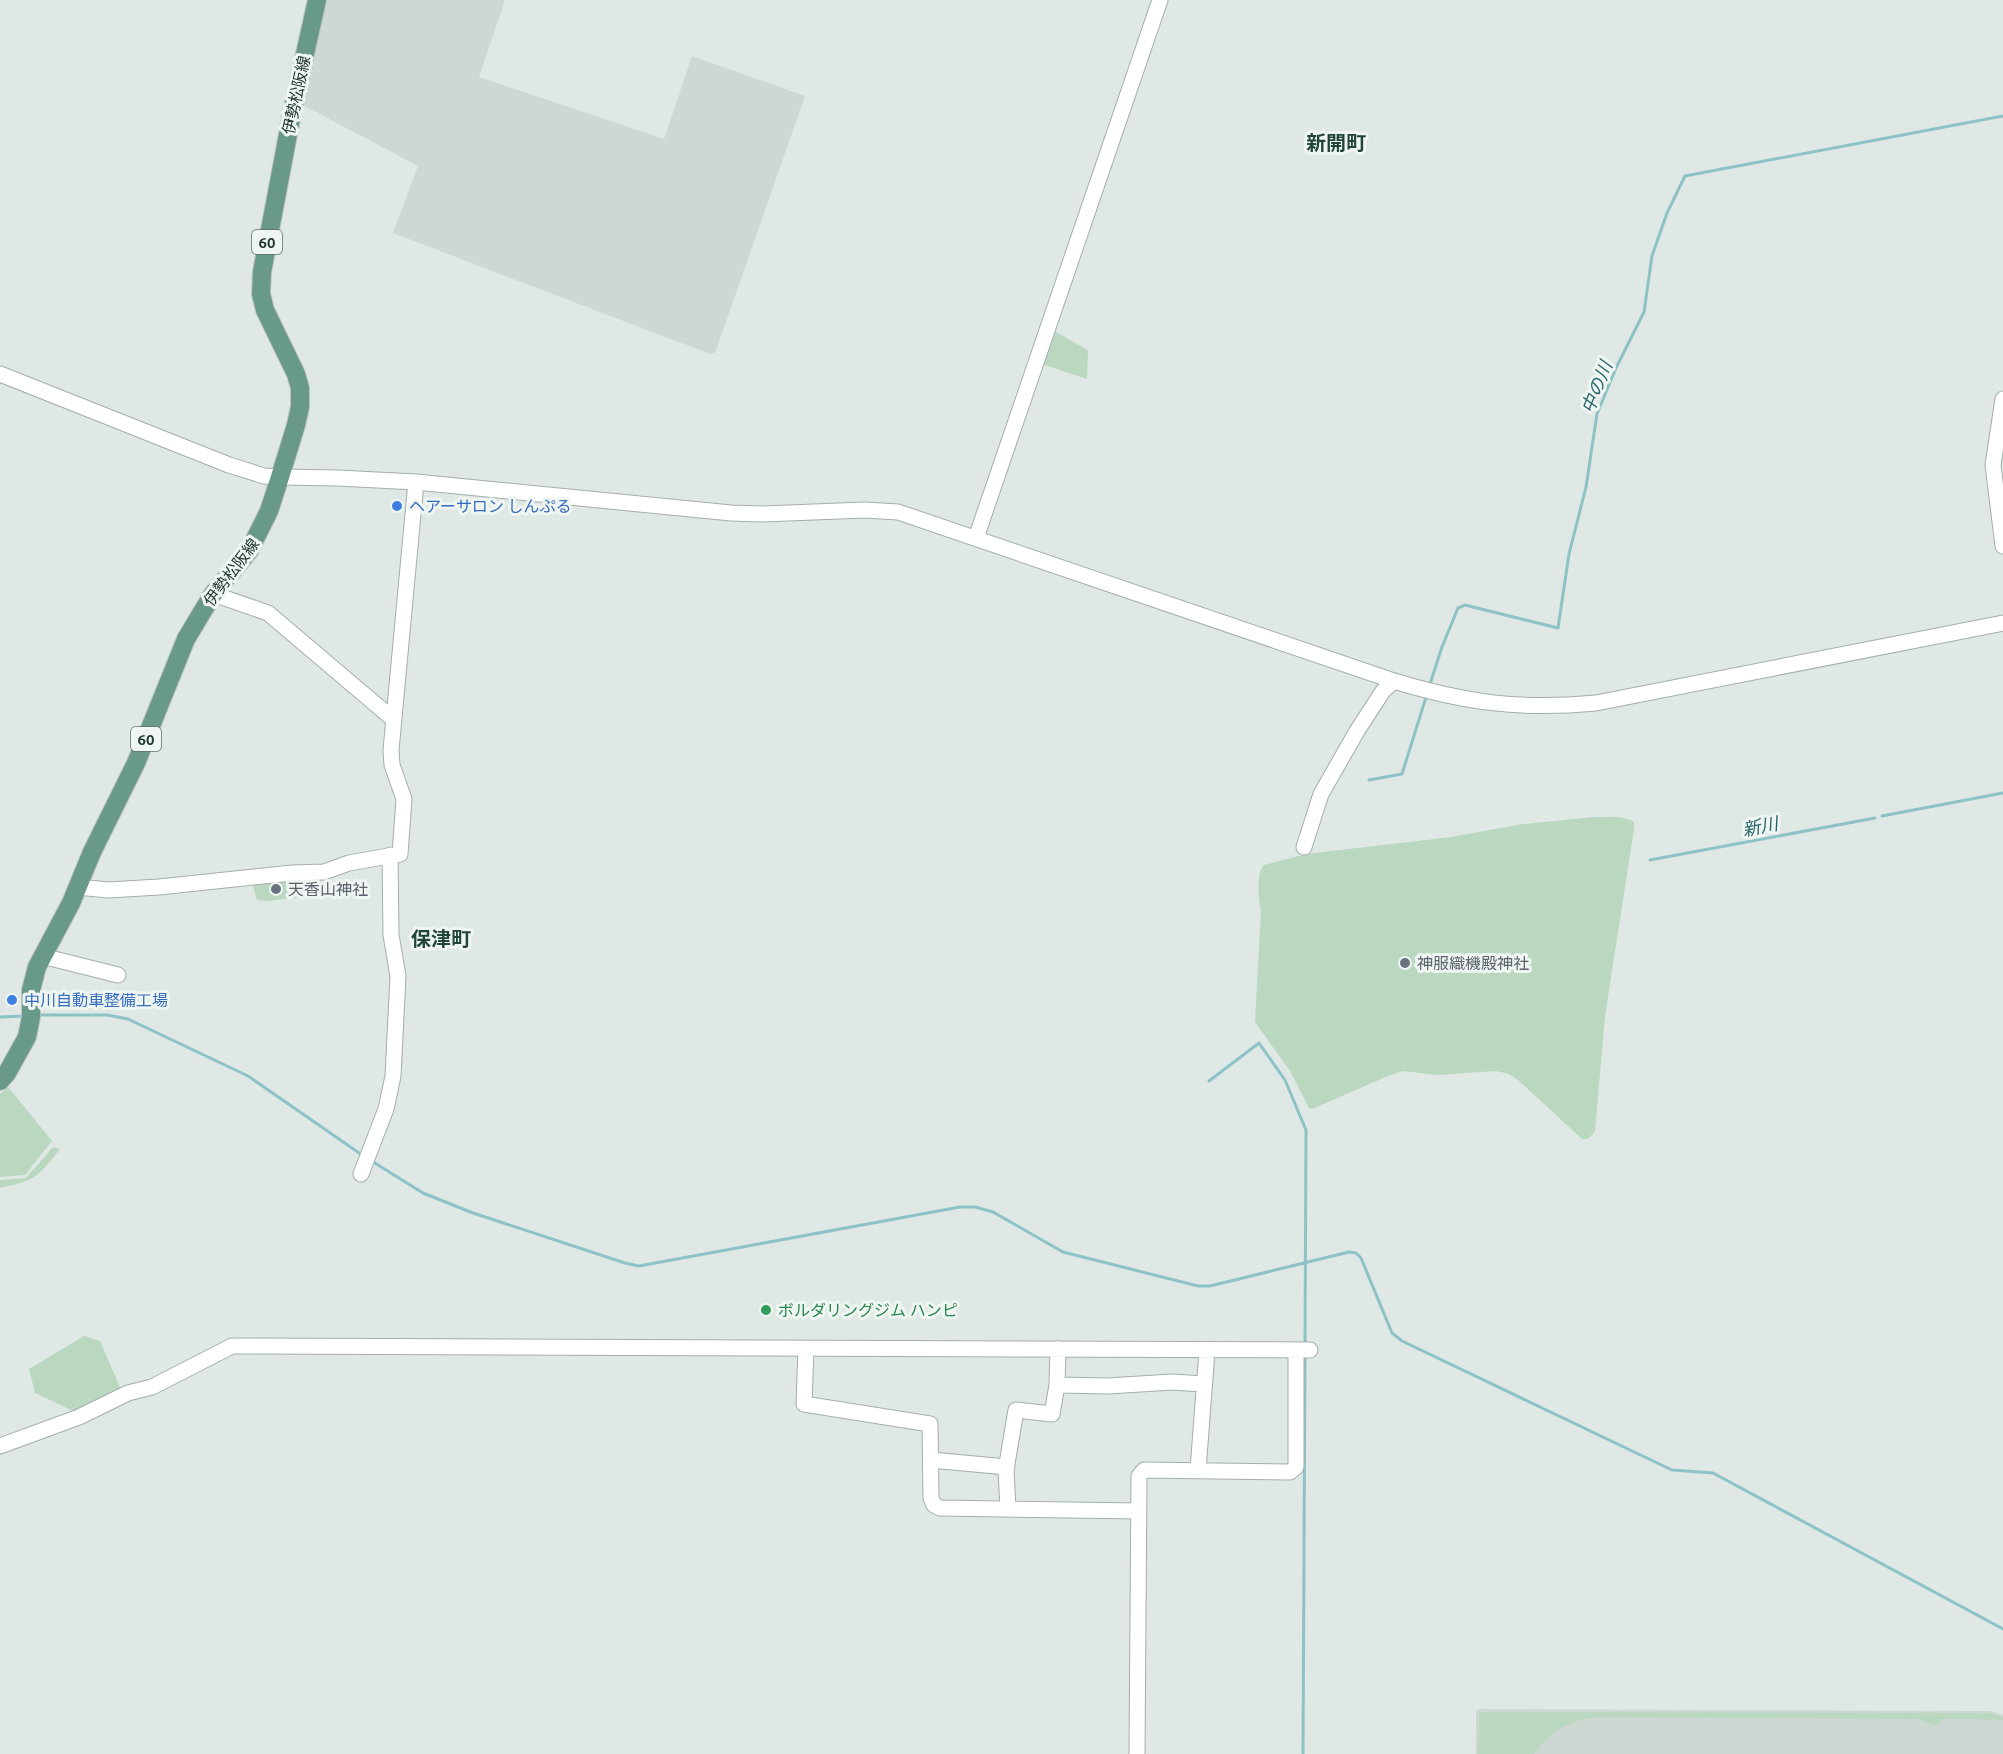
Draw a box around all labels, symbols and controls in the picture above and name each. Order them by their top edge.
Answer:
street label: 伊勢松阪線 [279,54,313,136]
district label: 新開町 [1306,131,1366,154]
road number: 60 [252,230,282,254]
water label: 中の川 [1577,356,1616,416]
place label: ヘアーサロン しんぷる [409,497,571,515]
marker: ヘアーサロン しんぷる [390,499,404,513]
street label: 伊勢松阪線 [200,535,262,609]
road number: 60 [131,727,161,751]
water label: 新川 [1740,812,1782,839]
place label: 天香山神社 [288,880,368,898]
marker: 天香山神社 [269,882,283,896]
district label: 保津町 [411,927,471,950]
place label: 神服織機殿神社 [1417,954,1529,972]
marker: 神服織機殿神社 [1398,956,1412,970]
place label: 中川自動車整備工場 [24,991,168,1009]
marker: 中川自動車整備工場 [5,993,19,1007]
place label: ボルダリングジム ハンピ [778,1301,958,1319]
marker: ボルダリングジム ハンピ [759,1303,773,1317]

